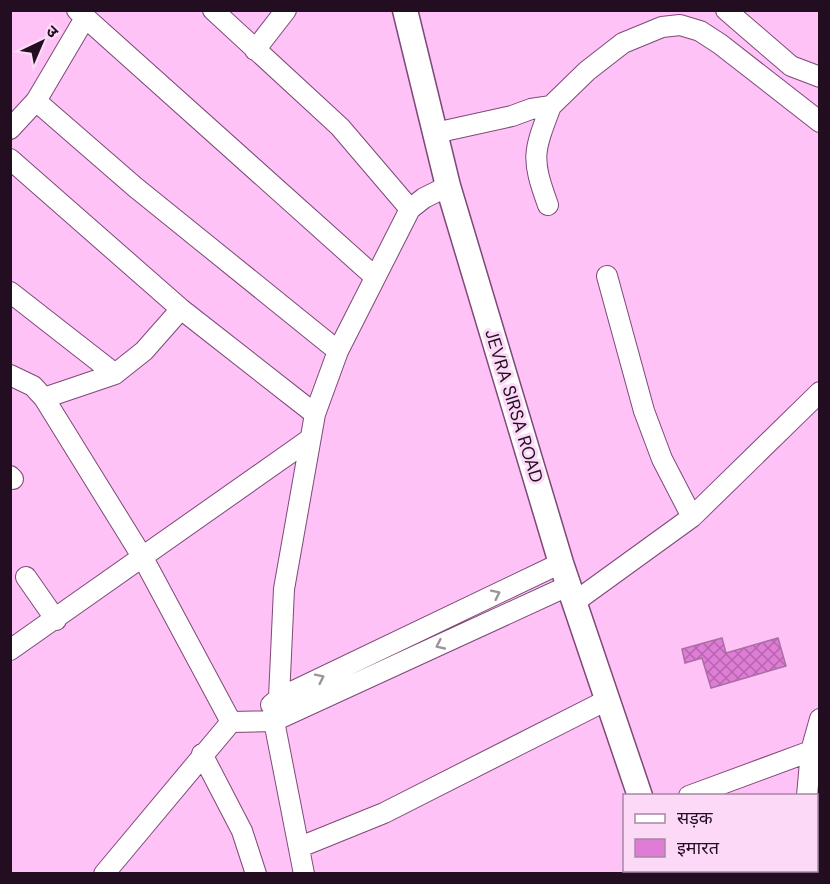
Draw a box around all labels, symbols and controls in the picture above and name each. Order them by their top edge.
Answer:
north arrow [12,12,72,72]
text: उ [41,21,63,43]
street label: JEVRA SIRSA ROAD [479,326,549,486]
one-way arrow [490,589,501,601]
one-way arrow [436,637,447,649]
one-way arrow [314,674,325,686]
legend [623,794,818,872]
text: सड़क [677,806,714,830]
text: इमारत [677,836,720,860]

